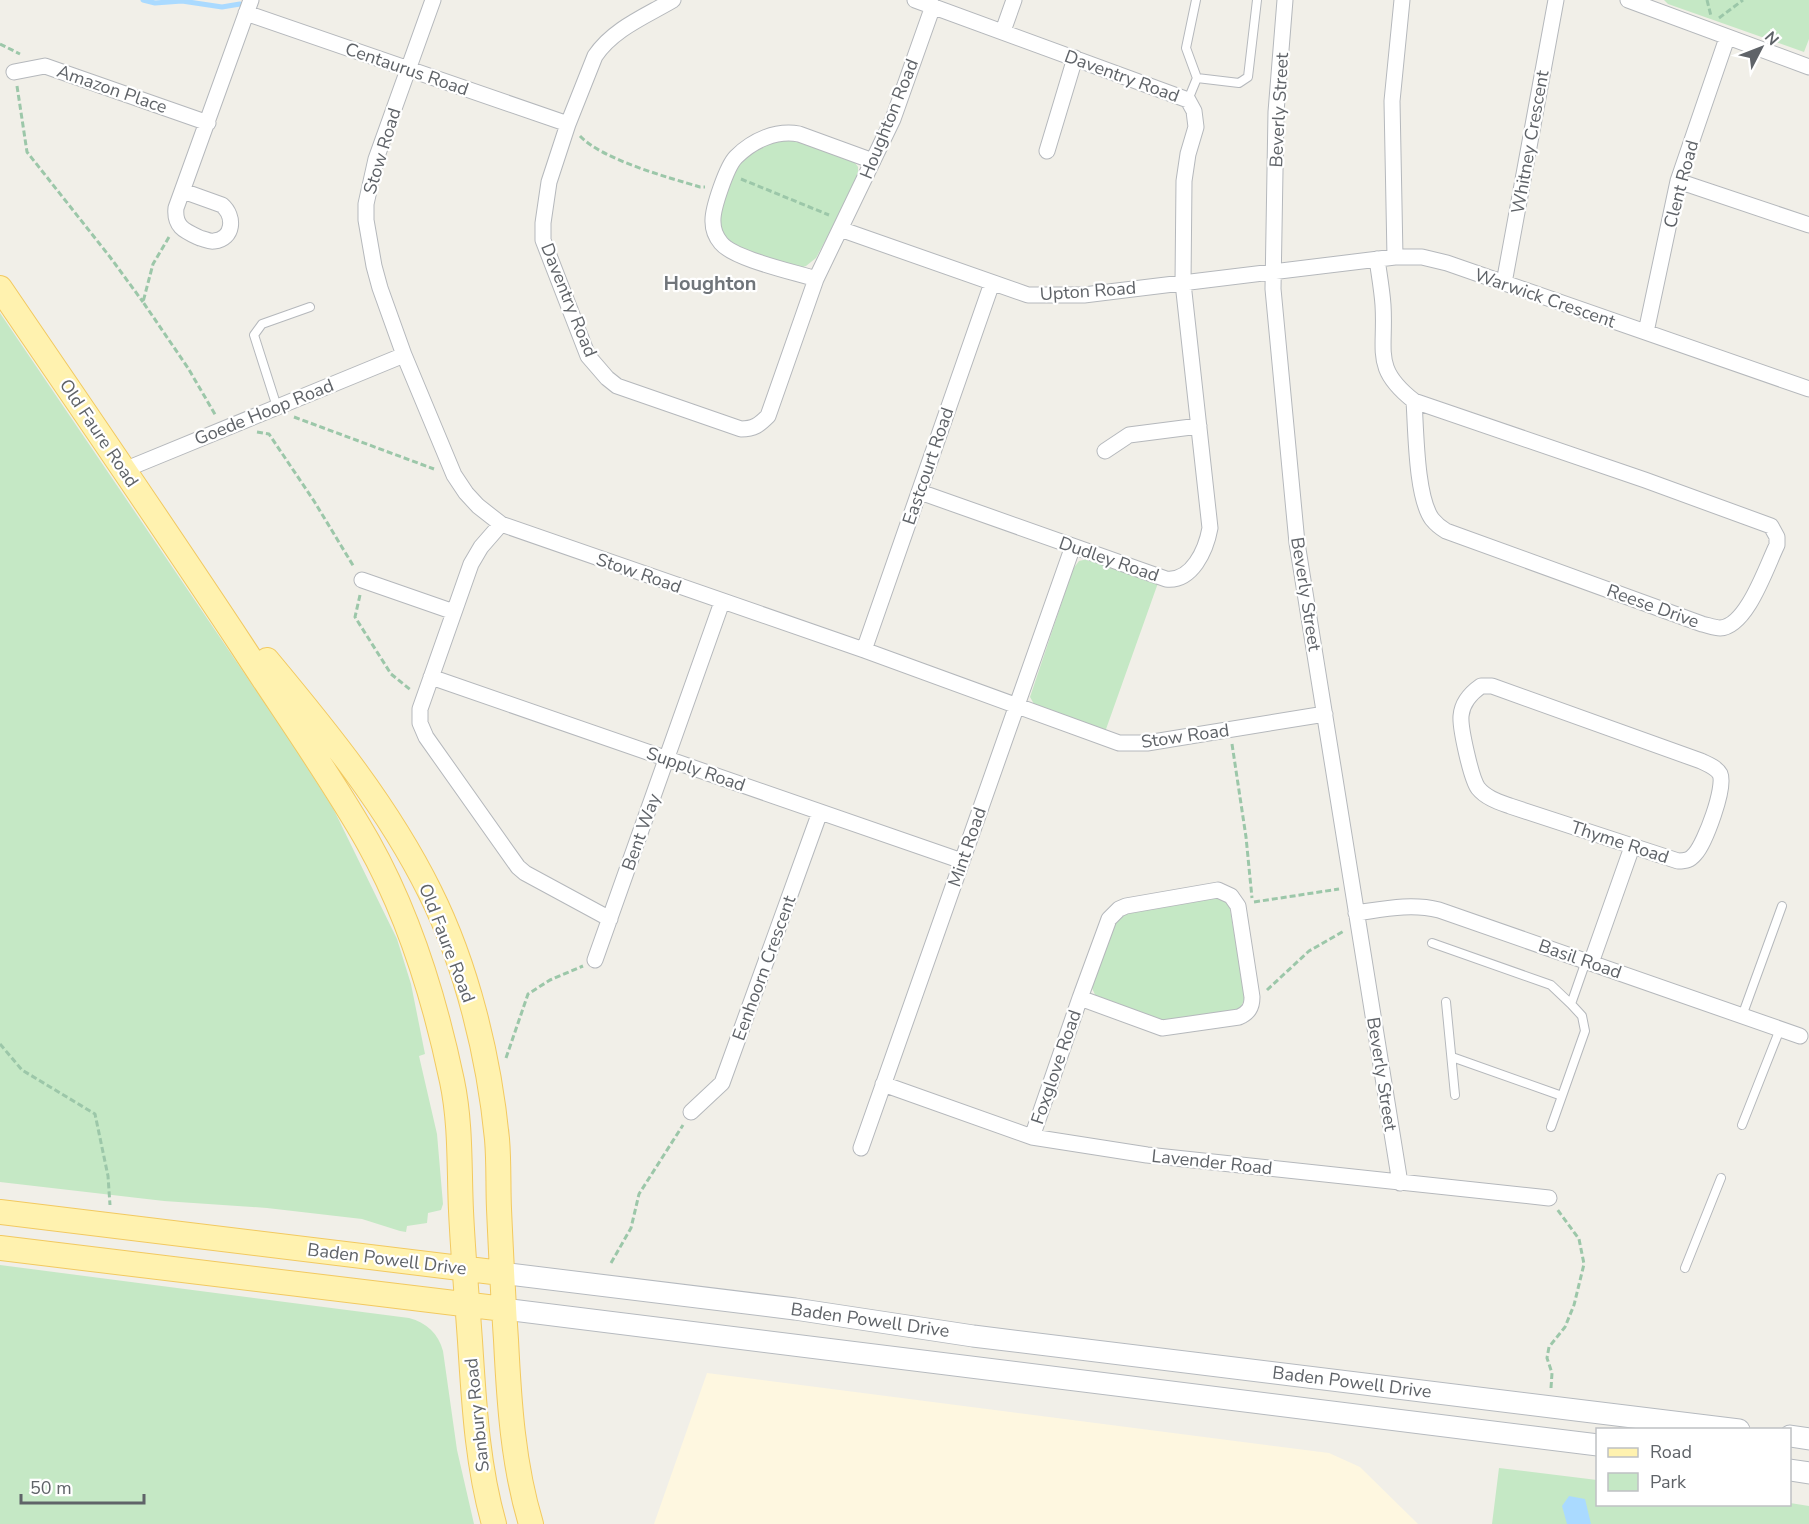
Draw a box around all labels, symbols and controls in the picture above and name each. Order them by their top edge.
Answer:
north arrow [1731,18,1791,78]
text: N [1759,27,1784,50]
street label: Centaurus Road [342,37,472,101]
street label: Daventry Road [1061,44,1183,108]
street label: Beverly Street [1264,51,1294,168]
street label: Houghton Road [854,55,924,183]
street label: Amazon Place [54,59,170,119]
street label: Whitney Crescent [1506,68,1555,215]
street label: Stow Road [358,105,406,197]
street label: Clent Road [1658,137,1704,231]
street label: Daventry Road [535,240,603,360]
street label: Warwick Crescent [1471,263,1619,334]
district label: Houghton [663,270,757,297]
street label: Upton Road [1039,276,1137,306]
street label: Goede Hoop Road [191,373,337,451]
street label: Old Faure Road [54,374,144,492]
street label: Eastcourt Road [897,404,959,528]
street label: Dudley Road [1056,531,1162,587]
street label: Beverly Street [1285,535,1327,653]
street label: Stow Road [593,547,685,599]
street label: Reese Drive [1604,578,1702,634]
street label: Stow Road [1139,718,1231,754]
street label: Supply Road [643,741,749,797]
street label: Bent Way [616,789,666,874]
street label: Mint Road [942,804,992,890]
street label: Thyme Road [1568,815,1672,869]
street label: Old Faure Road [413,880,481,1006]
street label: Eenhoorn Crescent [727,892,802,1044]
street label: Basil Road [1535,934,1625,984]
street label: Foxglove Road [1025,1007,1087,1127]
street label: Beverly Street [1361,1015,1403,1133]
street label: Lavender Road [1150,1144,1274,1180]
street label: Baden Powell Drive [306,1237,468,1281]
street label: Baden Powell Drive [789,1297,951,1343]
street label: Sanbury Road [459,1357,495,1473]
street label: Baden Powell Drive [1271,1360,1433,1404]
legend [1596,1428,1791,1506]
text: Road [1650,1440,1692,1464]
scale bar [21,1467,144,1505]
text: Park [1650,1470,1687,1494]
text: 50 m [30,1476,72,1500]

